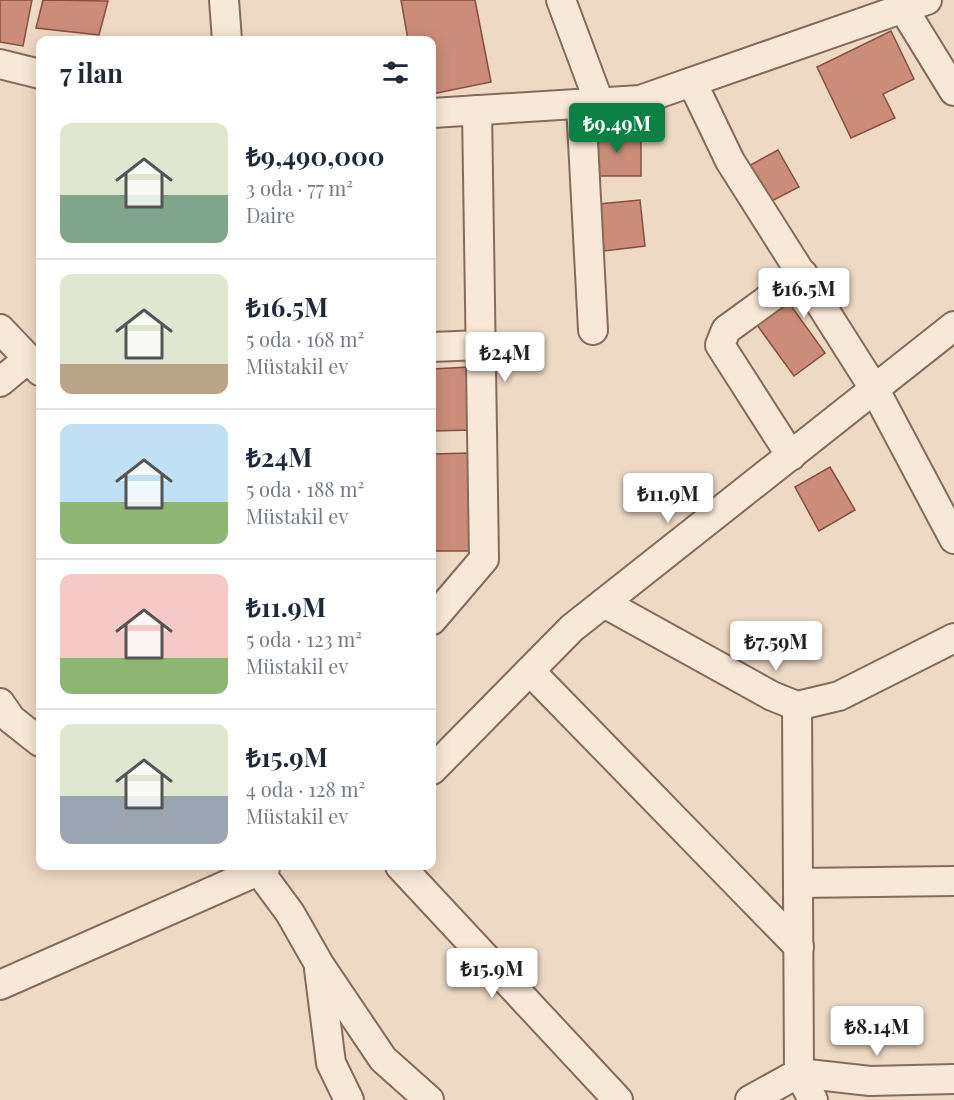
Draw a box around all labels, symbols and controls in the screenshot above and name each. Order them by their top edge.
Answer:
text: 7 ilan [60,55,123,90]
icon: filters [379,56,412,89]
pin: ₺9.49M [568,103,666,154]
text: ₺9.49M [583,109,651,136]
text: ₺9,490,000 [246,138,385,173]
icon: home [108,147,180,219]
text: 3 oda · 77 m² [246,174,353,201]
text: Daire [246,201,295,228]
pin: ₺16.5M [755,268,853,319]
text: ₺16.5M [772,274,836,301]
text: ₺16.5M [246,289,328,324]
icon: home [108,298,180,370]
text: 5 oda · 168 m² [246,325,364,352]
pin: ₺24M [469,332,541,383]
text: ₺24M [480,338,531,365]
text: Müstakil ev [246,352,348,379]
text: ₺24M [246,439,312,474]
icon: home [108,448,180,520]
pin: ₺11.9M [619,473,717,524]
text: 5 oda · 188 m² [246,475,364,502]
text: ₺11.9M [637,479,699,506]
text: Müstakil ev [246,502,348,529]
text: ₺11.9M [246,589,326,624]
icon: home [108,598,180,670]
pin: ₺7.59M [727,621,825,672]
text: 5 oda · 123 m² [246,625,362,652]
text: ₺7.59M [744,627,808,654]
text: Müstakil ev [246,652,348,679]
text: ₺15.9M [246,739,328,774]
icon: home [108,748,180,820]
text: 4 oda · 128 m² [246,775,365,802]
text: Müstakil ev [246,802,348,829]
pin: ₺15.9M [443,948,541,999]
text: ₺15.9M [461,954,523,981]
pin: ₺8.14M [828,1006,926,1057]
text: ₺8.14M [845,1012,909,1039]

